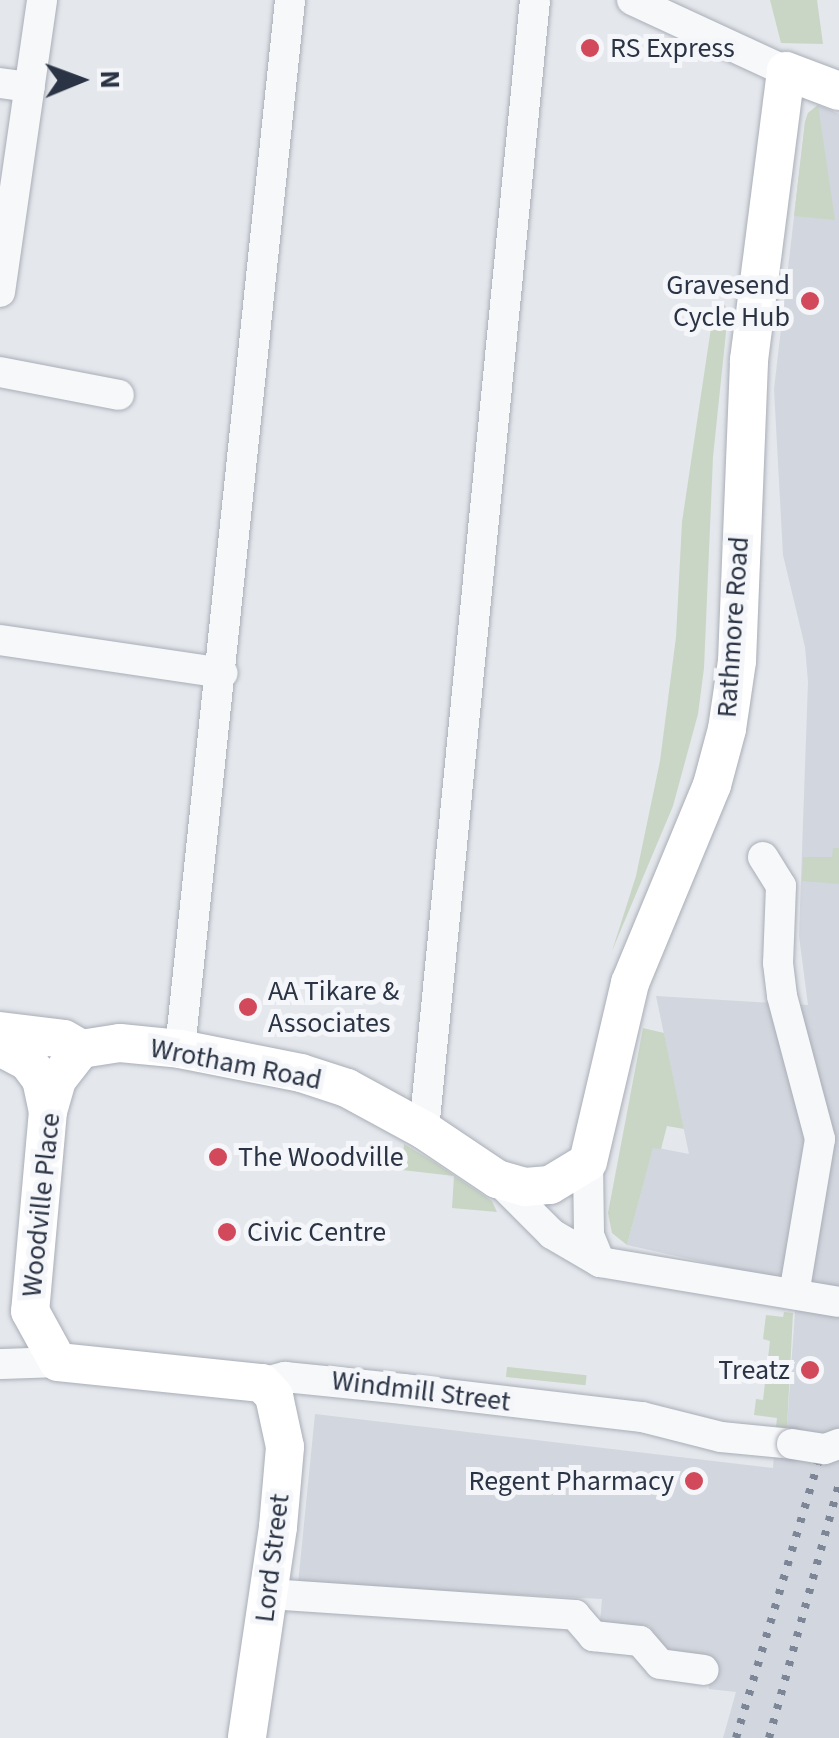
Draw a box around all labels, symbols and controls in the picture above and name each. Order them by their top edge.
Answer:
north arrow [30,30,130,130]
place label: RS Express [610,31,735,65]
marker: RS Express [579,37,601,59]
text: N [90,70,130,89]
place label: Gravesend Cycle Hub [666,268,790,334]
marker: Gravesend Cycle Hub [799,290,821,312]
street label: Rathmore Road [710,535,756,719]
place label: AA Tikare & Associates [268,974,399,1040]
marker: AA Tikare & Associates [237,996,259,1018]
street label: Wrotham Road [147,1031,325,1097]
street label: Woodville Place [15,1111,67,1299]
place label: The Woodville [238,1140,404,1174]
marker: The Woodville [207,1146,229,1168]
place label: Civic Centre [247,1215,386,1249]
marker: Civic Centre [216,1221,238,1243]
place label: Treatz [718,1353,790,1387]
marker: Treatz [799,1359,821,1381]
street label: Windmill Street [330,1363,512,1419]
place label: Regent Pharmacy [468,1464,674,1498]
marker: Regent Pharmacy [683,1470,705,1492]
street label: Lord Street [247,1492,297,1624]

